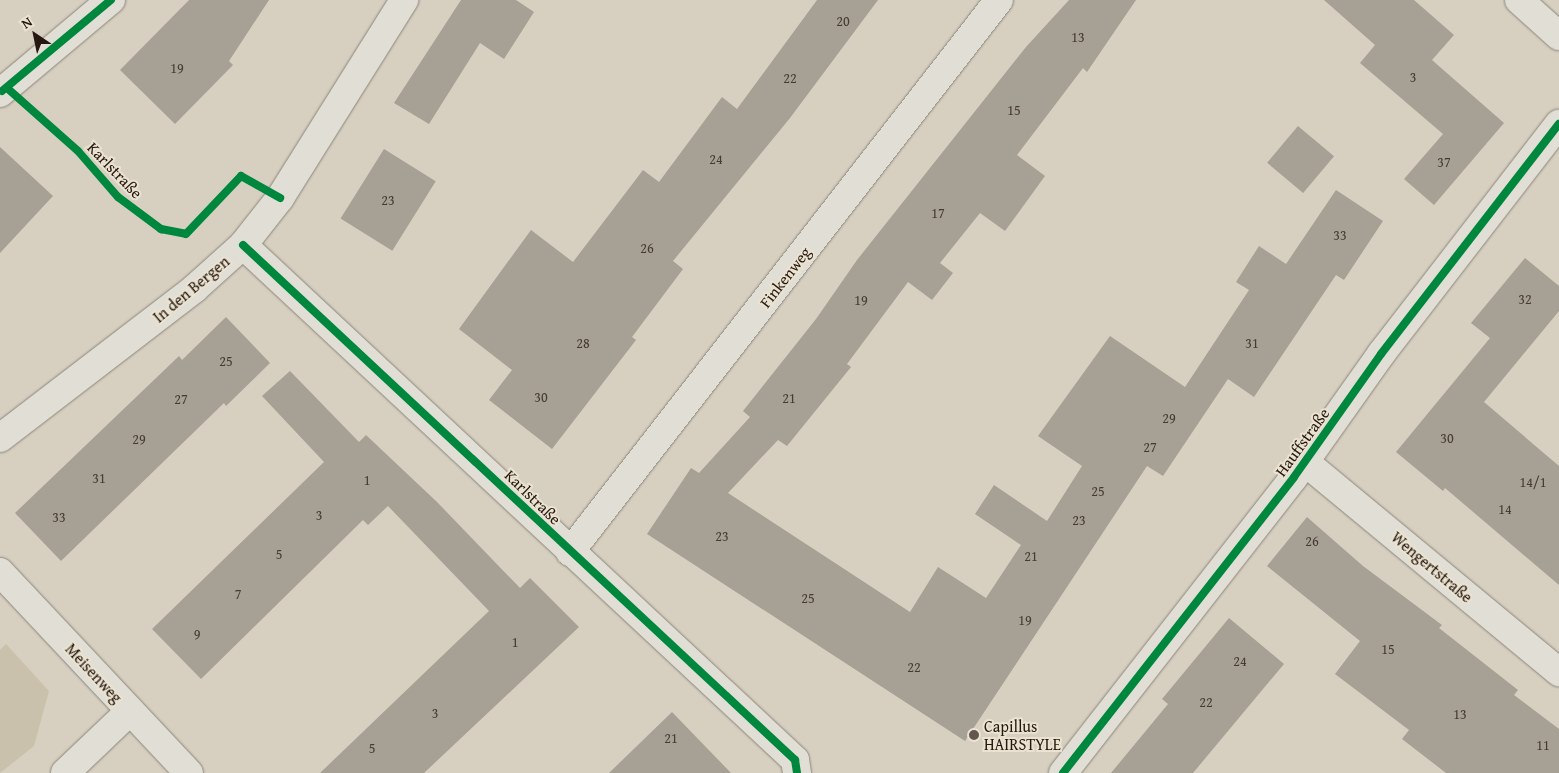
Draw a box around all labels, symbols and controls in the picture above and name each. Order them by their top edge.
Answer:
north arrow [10,10,60,60]
text: N [17,12,36,33]
house number: 20 [836,13,850,29]
house number: 13 [1071,29,1085,45]
house number: 19 [170,60,184,76]
house number: 3 [1410,69,1416,85]
house number: 22 [783,70,797,86]
house number: 15 [1007,102,1021,118]
street label: Karlstraße [83,138,147,202]
house number: 24 [709,151,723,167]
house number: 37 [1437,154,1451,170]
house number: 23 [381,192,395,208]
house number: 17 [931,205,945,221]
house number: 33 [1333,227,1347,243]
house number: 26 [640,240,654,256]
street label: Finkenweg [755,243,815,311]
street label: In den Bergen [149,252,233,326]
house number: 32 [1518,291,1532,307]
house number: 19 [854,292,868,308]
house number: 28 [576,335,590,351]
house number: 31 [1245,335,1259,351]
house number: 25 [219,353,233,369]
house number: 30 [534,389,548,405]
house number: 21 [782,390,796,406]
house number: 27 [174,391,188,407]
street label: Hauffstraße [1271,404,1333,480]
house number: 29 [1162,410,1176,426]
house number: 30 [1440,430,1454,446]
house number: 29 [132,431,146,447]
house number: 27 [1143,439,1157,455]
street label: Karlstraße [501,465,565,529]
house number: 31 [92,470,106,486]
house number: 1 [364,472,370,488]
house number: 14/1 [1520,474,1546,490]
house number: 25 [1091,483,1105,499]
house number: 14 [1498,501,1512,517]
house number: 3 [316,507,322,523]
house number: 33 [52,509,66,525]
house number: 23 [1072,512,1086,528]
street label: Wengertstraße [1388,527,1476,607]
house number: 23 [715,528,729,544]
house number: 26 [1305,533,1319,549]
house number: 5 [276,546,282,562]
house number: 21 [1024,548,1038,564]
house number: 7 [235,586,241,602]
house number: 25 [801,590,815,606]
house number: 19 [1018,612,1032,628]
house number: 9 [194,626,200,642]
house number: 1 [512,634,518,650]
street label: Meisenweg [62,639,126,707]
house number: 15 [1381,641,1395,657]
house number: 24 [1233,653,1247,669]
house number: 22 [907,659,921,675]
house number: 22 [1199,694,1213,710]
house number: 3 [432,705,438,721]
house number: 13 [1453,706,1467,722]
place label: Capillus HAIRSTYLE [984,716,1061,754]
marker: Capillus HAIRSTYLE [968,729,980,741]
house number: 21 [664,730,678,746]
house number: 11 [1536,737,1550,753]
house number: 5 [369,740,375,756]

